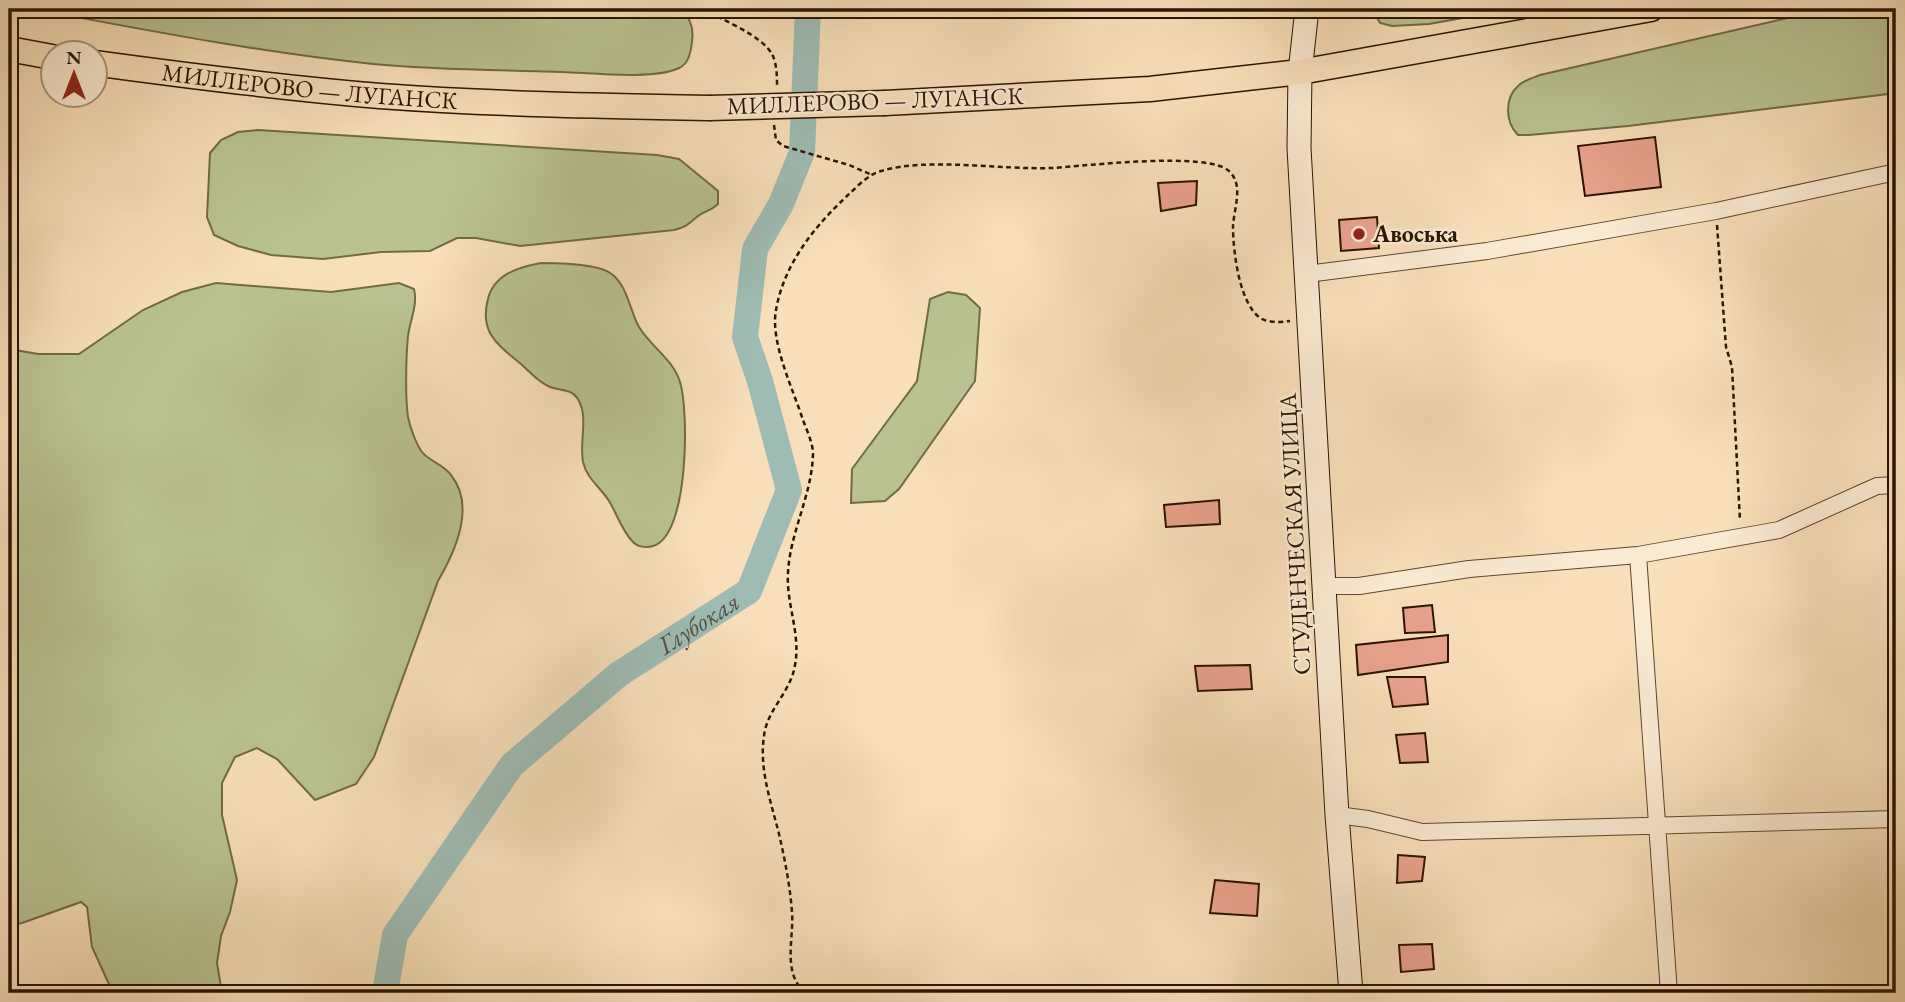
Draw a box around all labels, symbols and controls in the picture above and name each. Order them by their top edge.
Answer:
north arrow [38,38,108,108]
text: N [66,45,82,70]
street label: МИЛЛЕРОВО — ЛУГАНСК [160,56,458,116]
street label: МИЛЛЕРОВО — ЛУГАНСК [726,80,1024,121]
place label: Авоська [1372,218,1459,249]
marker: Авоська [1351,226,1367,242]
street label: СТУДЕНЧЕСКАЯ УЛИЦА [1272,392,1317,676]
water label: Глубокая [650,584,746,663]

